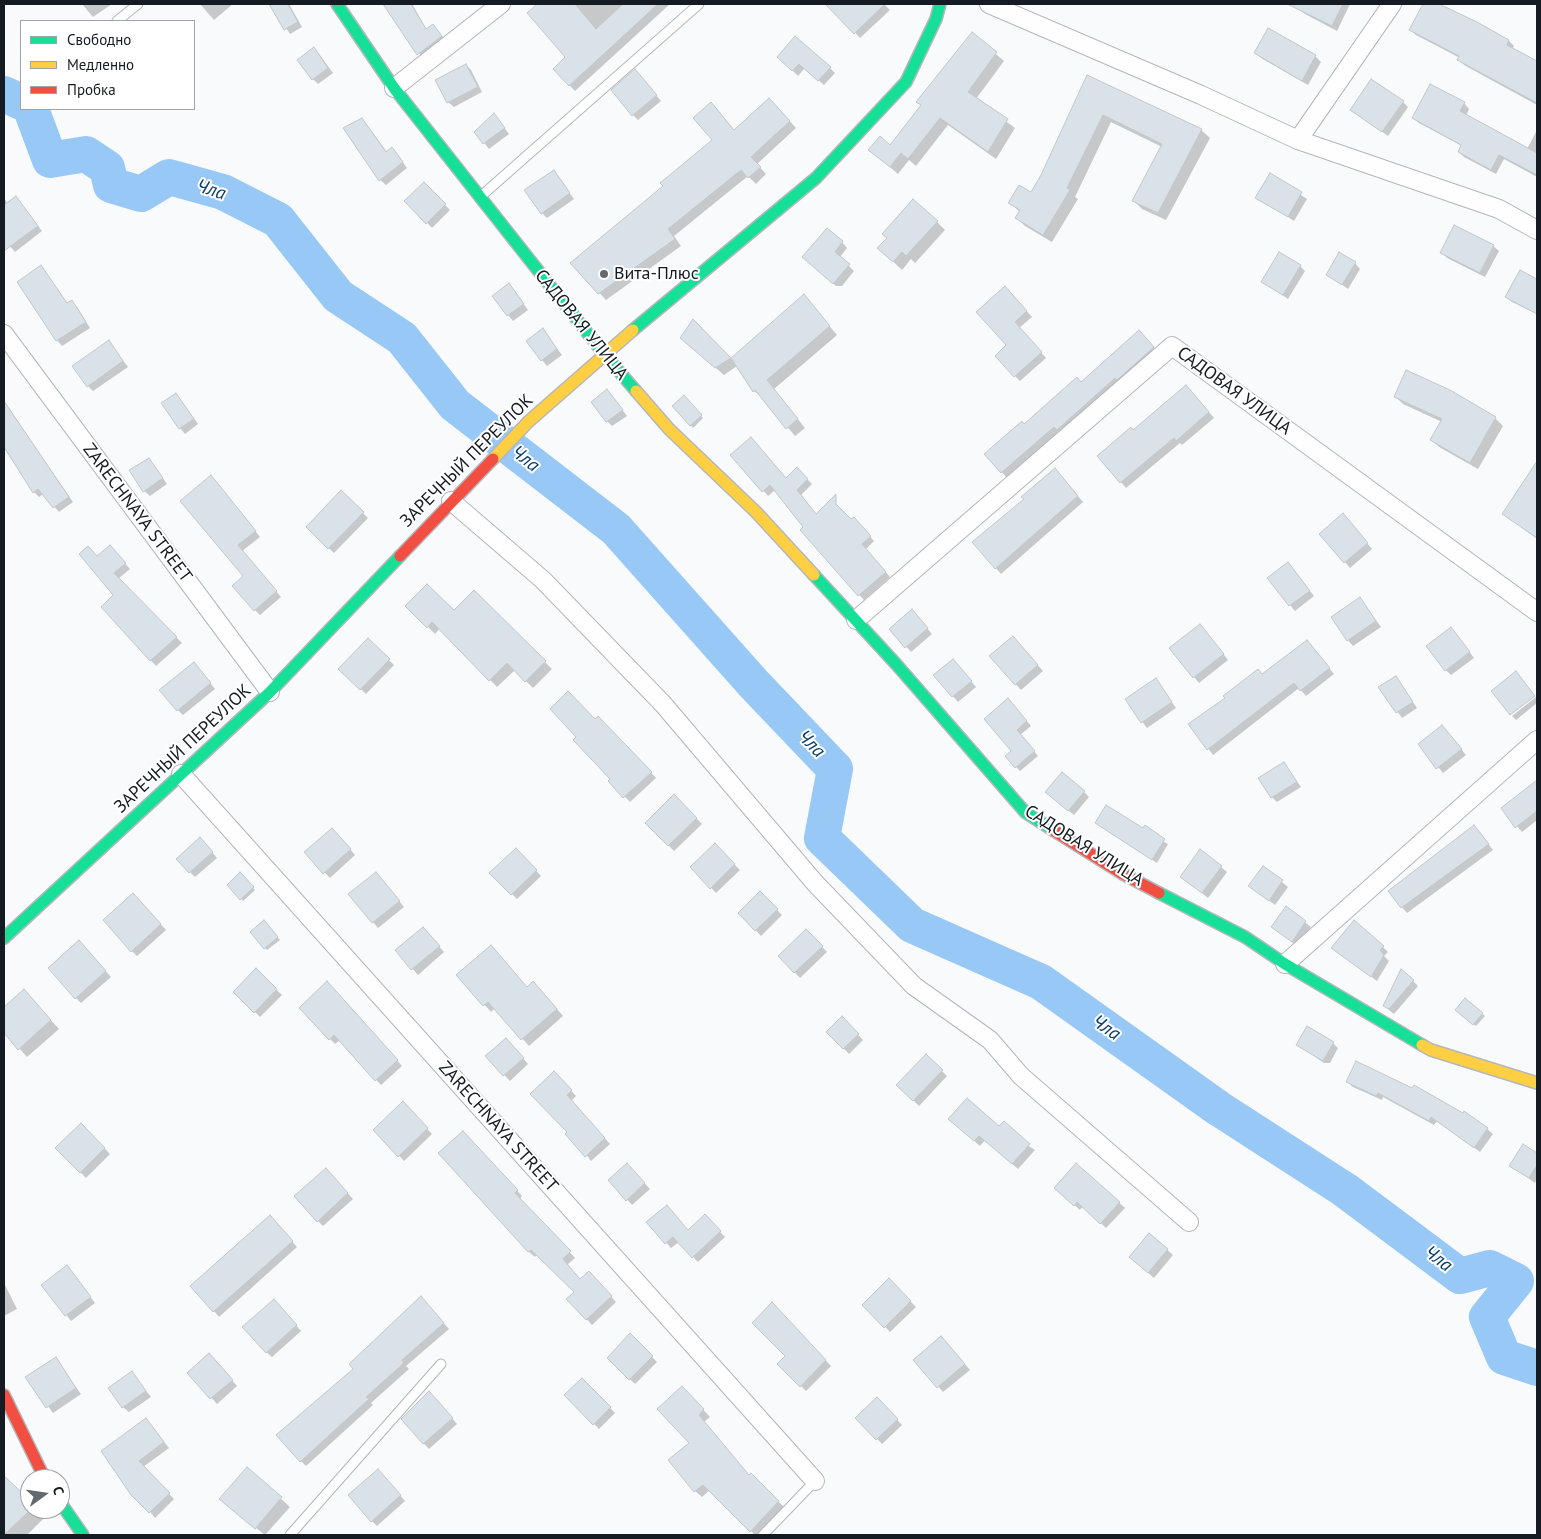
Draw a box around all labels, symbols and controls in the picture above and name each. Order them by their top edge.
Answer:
legend [20,20,195,110]
text: Свободно [67,30,131,49]
text: Медленно [67,55,134,74]
text: Пробка [67,80,116,99]
water label: Чла [193,175,229,205]
place label: Вита-Плюс [614,263,699,285]
street label: САДОВАЯ УЛИЦА [530,265,632,385]
marker: Вита-Плюс [598,268,610,280]
street label: САДОВАЯ УЛИЦА [1173,342,1295,440]
street label: ЗАРЕЧНЫЙ ПЕРЕУЛОК [396,390,538,532]
street label: ZARECHNAYA STREET [78,439,196,587]
water label: Чла [506,441,544,477]
street label: ЗАРЕЧНЫЙ ПЕРЕУЛОК [110,680,256,818]
water label: Чла [793,725,829,763]
street label: САДОВАЯ УЛИЦА [1021,801,1147,891]
water label: Чла [1087,1010,1125,1046]
street label: ZARECHNAYA STREET [434,1057,562,1197]
water label: Чла [1419,1241,1457,1277]
north arrow [20,1469,70,1519]
text: С [49,1485,68,1497]

